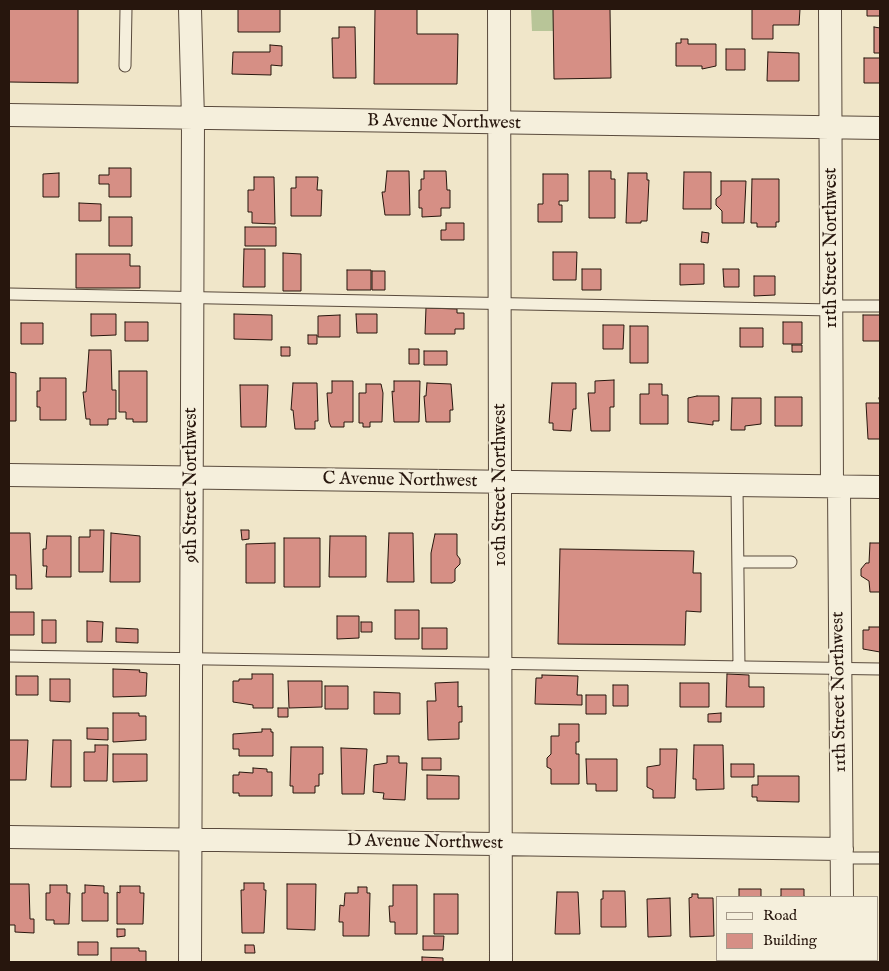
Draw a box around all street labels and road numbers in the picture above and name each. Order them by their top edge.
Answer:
street label: B Avenue Northwest [367,111,521,135]
street label: 11th Street Northwest [821,167,843,329]
street label: 10th Street Northwest [490,403,512,567]
street label: 9th Street Northwest [181,407,203,563]
street label: C Avenue Northwest [322,469,478,493]
street label: 11th Street Northwest [828,611,852,773]
street label: D Avenue Northwest [347,831,503,855]

